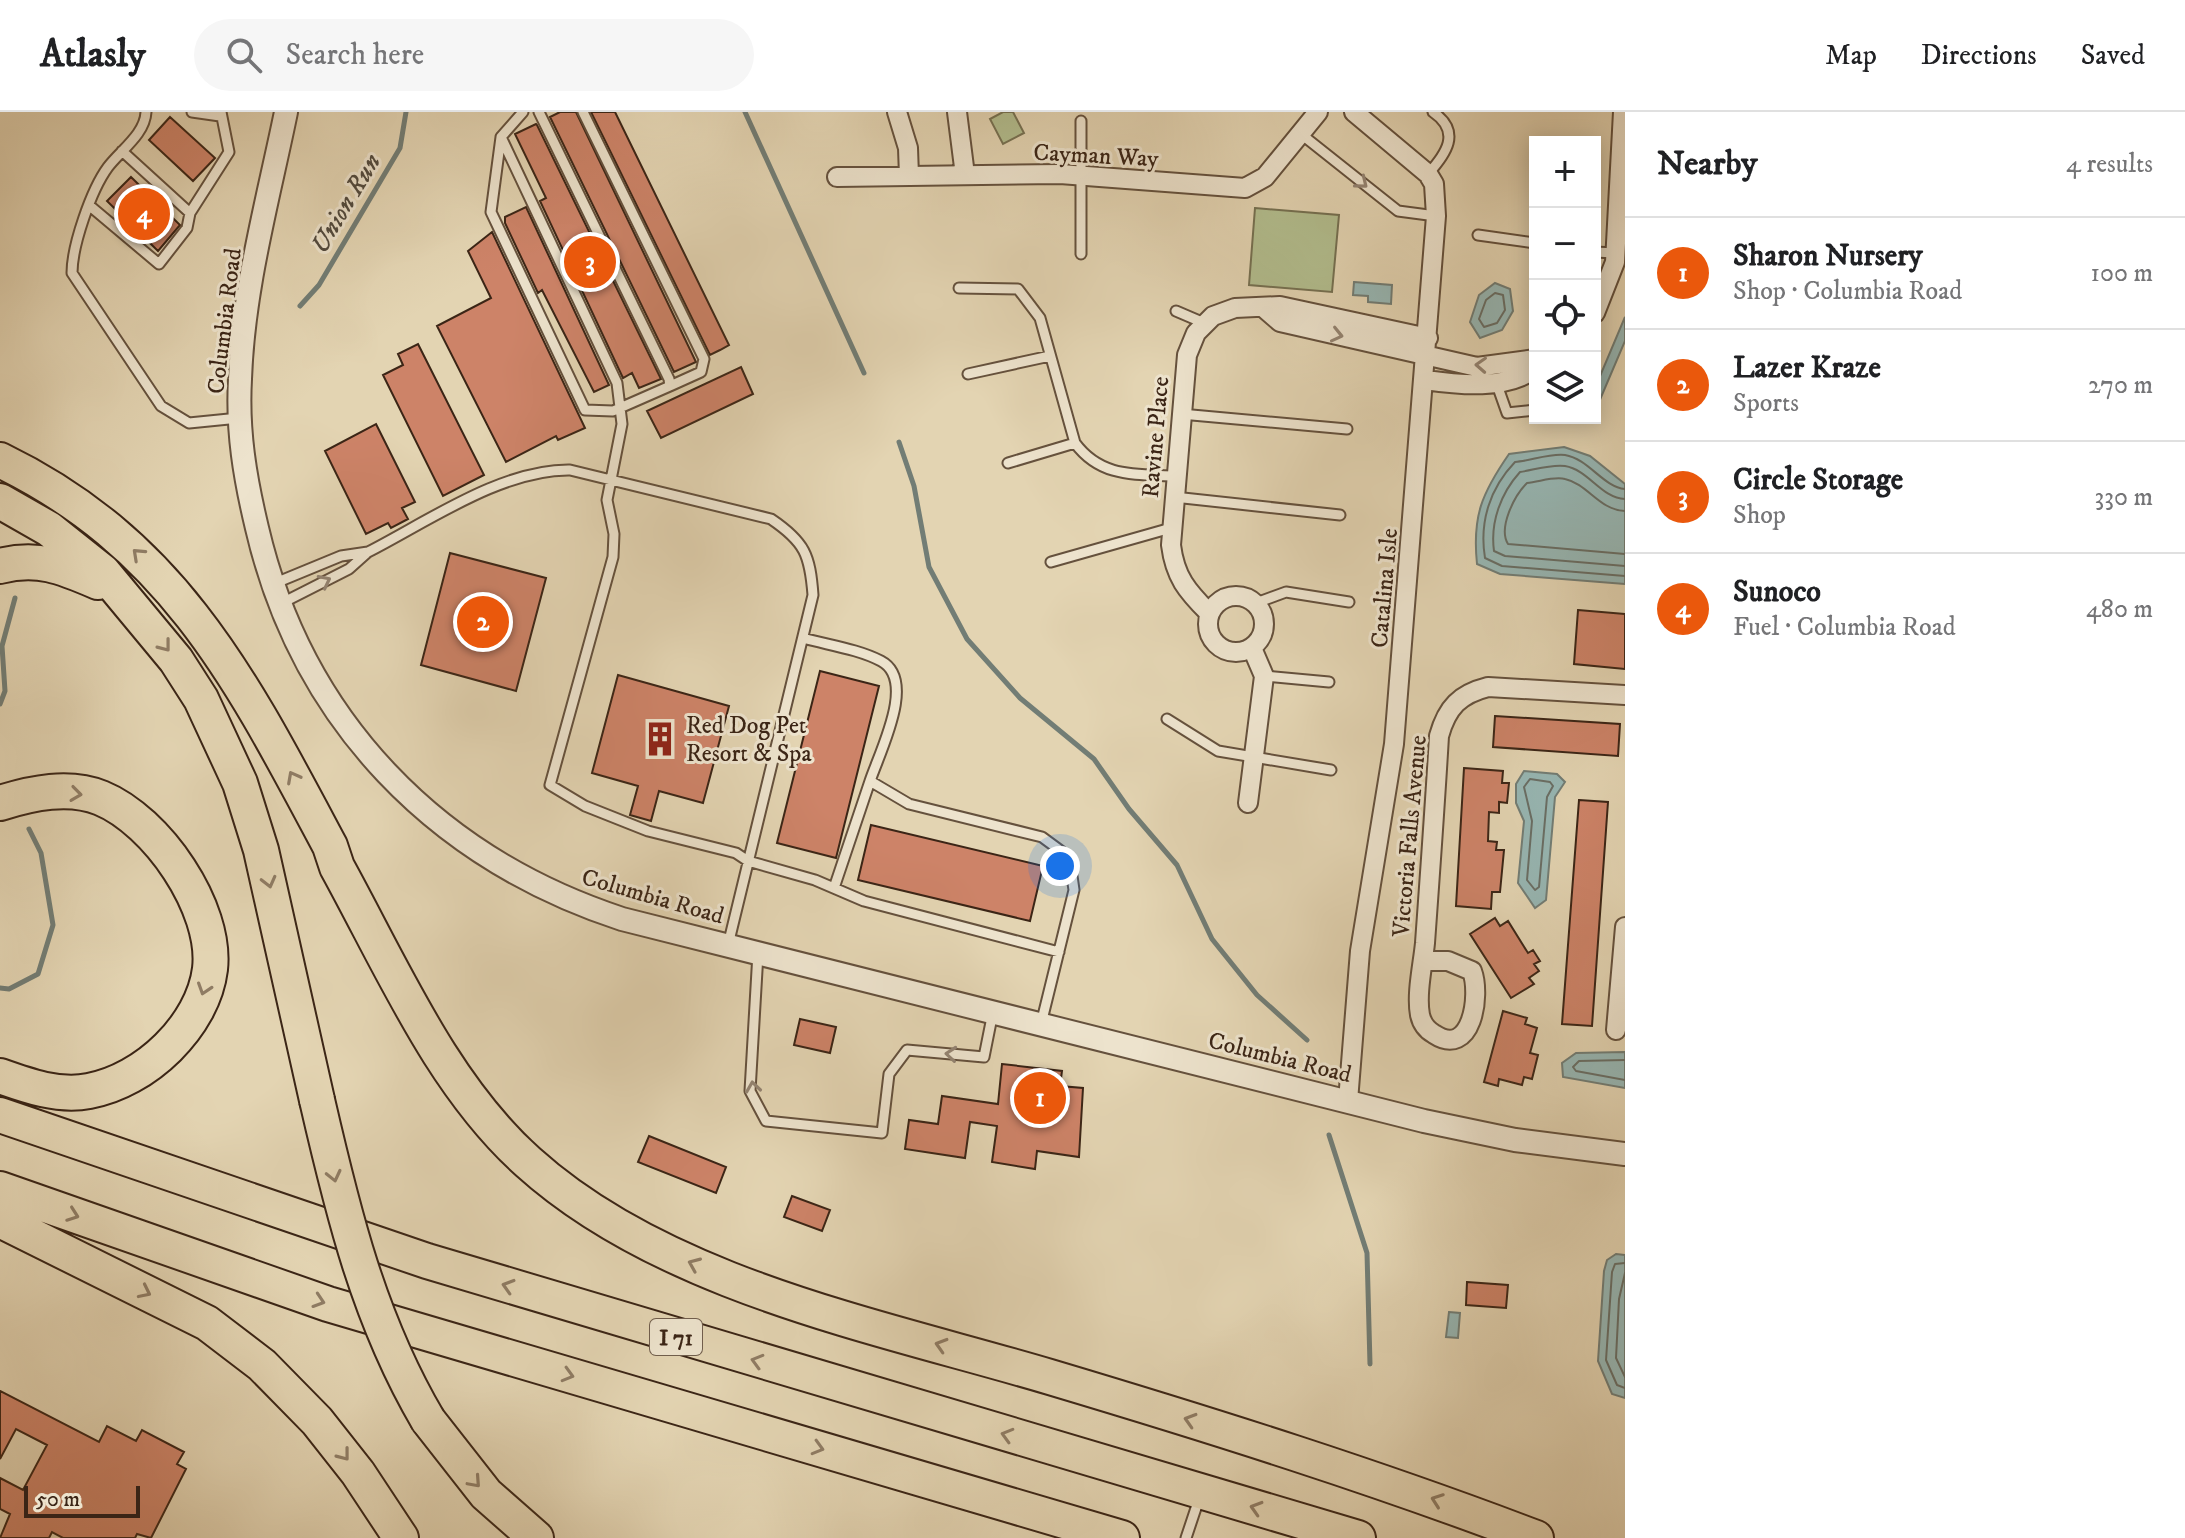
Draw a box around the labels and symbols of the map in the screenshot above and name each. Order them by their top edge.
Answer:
street label: Cayman Way [1033,138,1160,174]
water label: Union Run [304,148,389,260]
one-way arrow [1353,173,1368,187]
pin: 4 [118,184,170,244]
pin: 3 [564,232,616,292]
street label: Columbia Road [201,246,249,396]
one-way arrow [1330,326,1343,343]
one-way arrow [1474,357,1487,374]
street label: Ravine Place [1136,375,1176,499]
street label: Catalina Isle [1365,527,1405,649]
one-way arrow [133,549,147,563]
one-way arrow [317,575,332,590]
pin: 2 [457,592,509,652]
one-way arrow [156,637,170,652]
place label: Red Dog Pet Resort & Spa [686,711,812,769]
building icon: Red Dog Pet Resort & Spa [641,720,679,758]
street label: Victoria Falls Avenue [1386,734,1434,939]
one-way arrow [288,771,303,786]
one-way arrow [70,785,83,802]
your location [1040,846,1080,886]
street label: Columbia Road [578,862,727,932]
one-way arrow [259,875,276,889]
one-way arrow [197,982,213,996]
street label: Columbia Road [1205,1026,1355,1090]
one-way arrow [945,1046,958,1063]
pin: 1 [1014,1068,1066,1128]
one-way arrow [745,1080,762,1093]
one-way arrow [325,1169,342,1183]
one-way arrow [65,1205,79,1222]
one-way arrow [687,1258,702,1274]
one-way arrow [502,1279,516,1295]
one-way arrow [137,1282,151,1298]
one-way arrow [311,1291,325,1307]
road number: I 71 [650,1319,702,1355]
one-way arrow [934,1338,948,1354]
one-way arrow [751,1354,765,1371]
one-way arrow [561,1366,575,1382]
one-way arrow [1183,1413,1197,1429]
one-way arrow [1000,1427,1014,1444]
one-way arrow [810,1439,824,1455]
one-way arrow [334,1446,348,1461]
one-way arrow [466,1472,480,1487]
scale bar [24,1482,140,1518]
one-way arrow [1431,1494,1445,1510]
one-way arrow [1250,1501,1264,1517]

